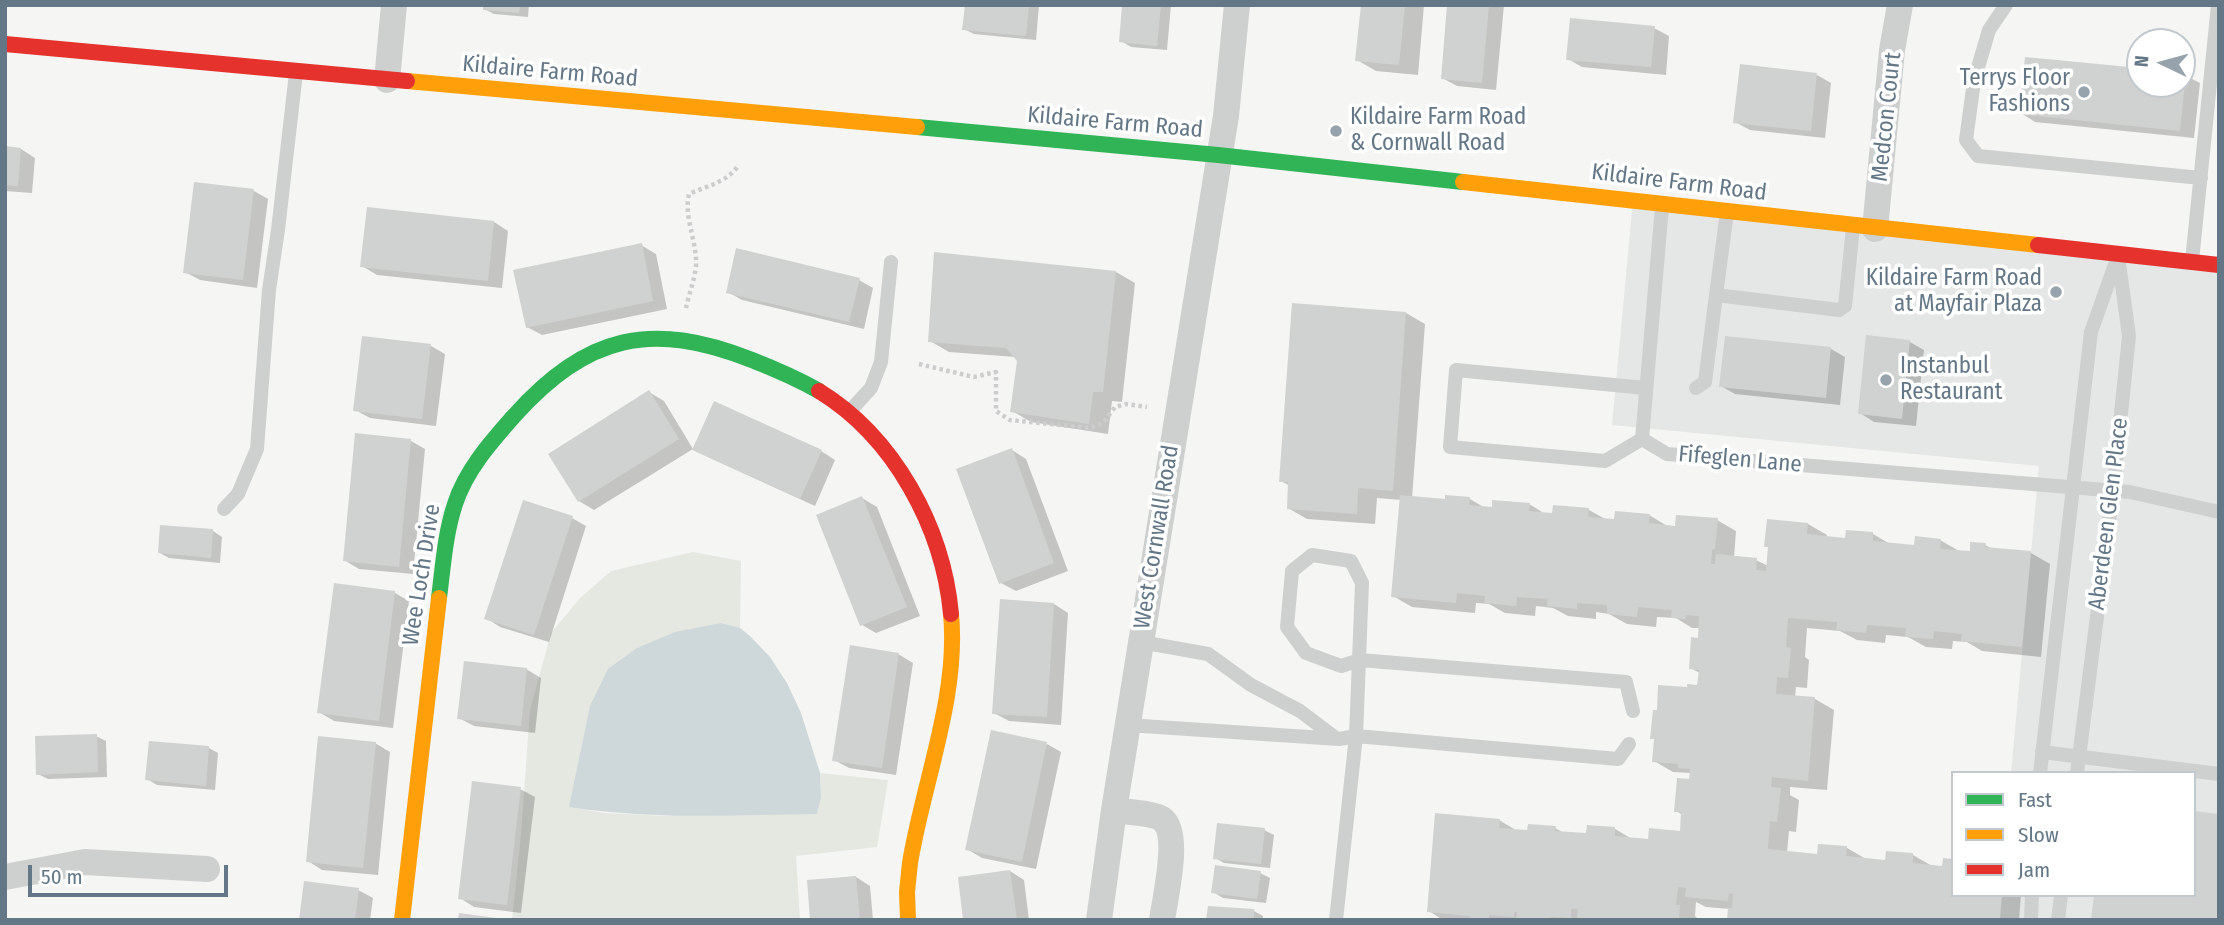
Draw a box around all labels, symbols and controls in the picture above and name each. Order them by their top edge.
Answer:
north arrow [2126,28,2196,98]
street label: Kildaire Farm Road [461,51,639,93]
street label: Medcon Court [1866,51,1908,183]
text: N [2130,55,2154,68]
place label: Terrys Floor Fashions [1960,65,2070,119]
marker: Terrys Floor Fashions [2076,84,2092,100]
street label: Kildaire Farm Road [1026,102,1204,144]
place label: Kildaire Farm Road & Cornwall Road [1350,104,1526,158]
marker: Kildaire Farm Road & Cornwall Road [1328,123,1344,139]
street label: Kildaire Farm Road [1590,159,1768,207]
place label: Kildaire Farm Road at Mayfair Plaza [1866,265,2042,319]
marker: Kildaire Farm Road at Mayfair Plaza [2048,284,2064,300]
place label: Instanbul Restaurant [1900,353,2002,407]
marker: Instanbul Restaurant [1878,372,1894,388]
street label: Aberdeen Glen Place [2084,416,2134,612]
street label: Fifeglen Lane [1677,441,1803,479]
street label: West Cornwall Road [1129,443,1185,631]
street label: Wee Loch Drive [397,502,447,648]
legend [1951,771,2196,897]
text: Fast [2018,787,2052,813]
text: Slow [2018,822,2059,848]
scale bar [32,852,231,896]
text: Jam [2018,857,2050,883]
text: 50 m [41,864,83,890]

